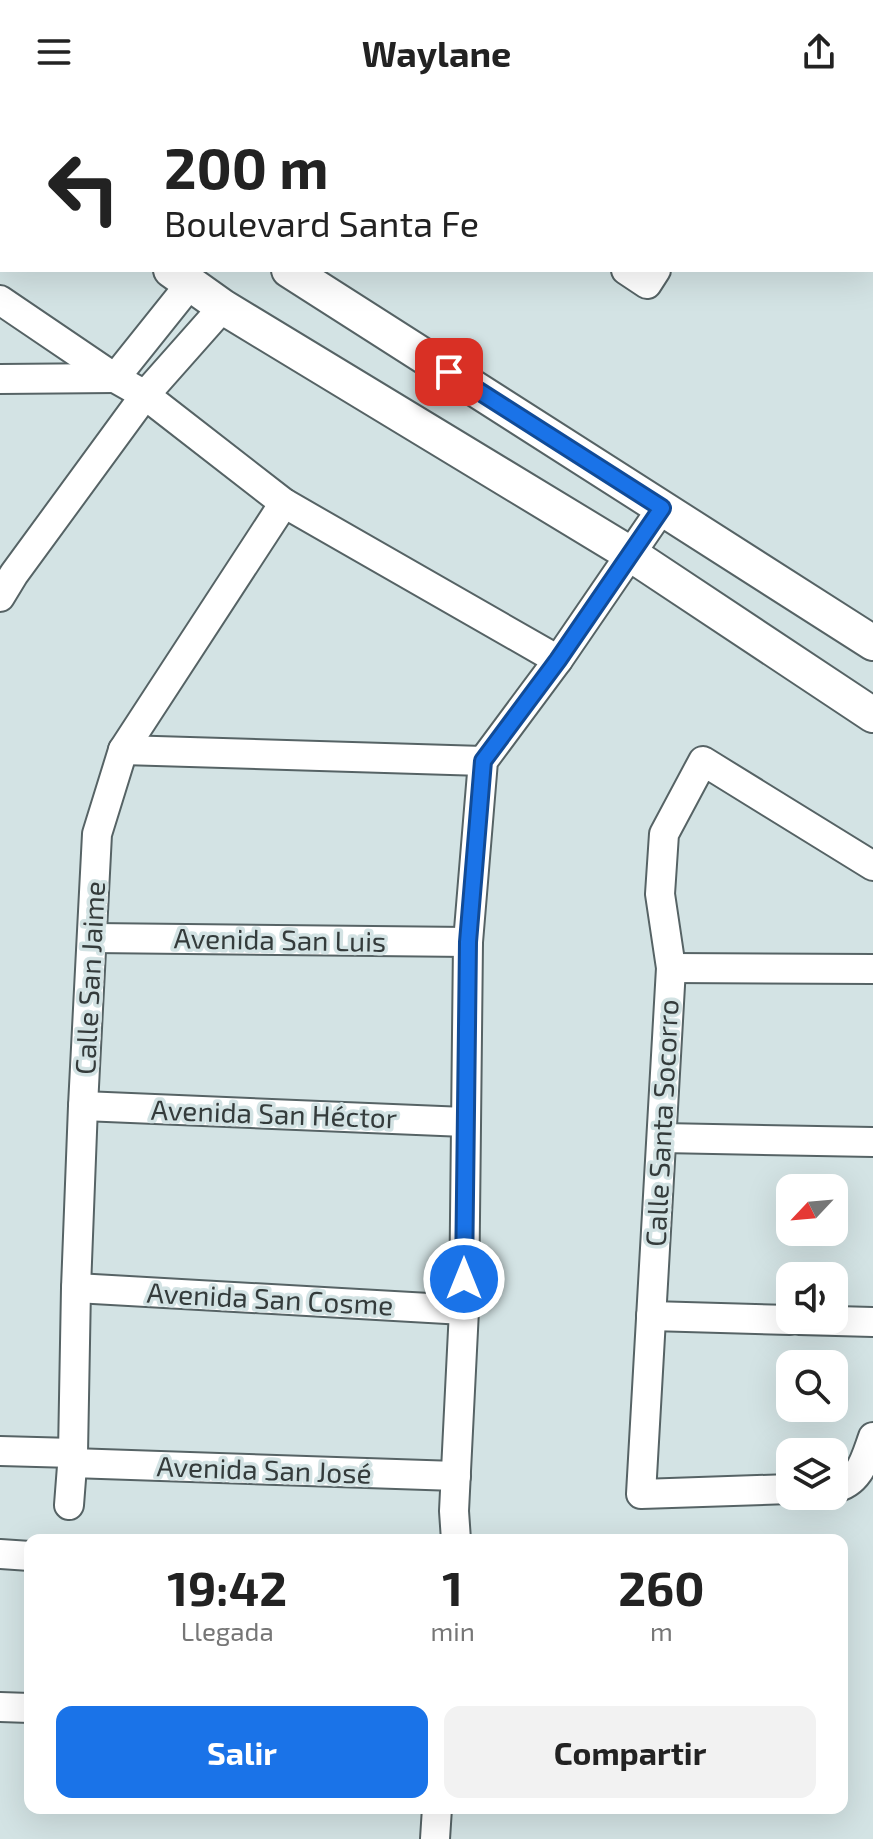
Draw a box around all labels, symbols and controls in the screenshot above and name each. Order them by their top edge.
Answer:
icon: menu [32,30,76,74]
icon: share [797,30,841,74]
text: Waylane [362,31,511,74]
text: 200 m [164,133,329,200]
icon: left [32,136,136,240]
text: Boulevard Santa Fe [164,201,479,244]
pin [415,338,483,406]
icon: arrive [427,350,471,394]
street label: Calle San Jaime [67,880,111,1076]
street label: Avenida San Luis [173,920,387,958]
street label: Calle Santa Socorro [638,998,684,1248]
street label: Avenida San Héctor [150,1092,398,1134]
north arrow [776,1174,848,1246]
map controls [776,1174,848,1510]
position arrow [422,1237,506,1321]
button: sound [776,1262,848,1334]
street label: Avenida San Cosme [146,1275,394,1321]
button: search [776,1350,848,1422]
button: layers [776,1438,848,1510]
street label: Avenida San José [156,1448,372,1490]
text: 19:42 [167,1558,287,1616]
text: 1 [442,1558,463,1616]
text: 260 [618,1558,705,1616]
text: Llegada [181,1615,274,1646]
text: min [430,1615,475,1646]
text: m [650,1615,673,1646]
button: Salir [56,1706,428,1798]
button: Compartir [444,1706,816,1798]

